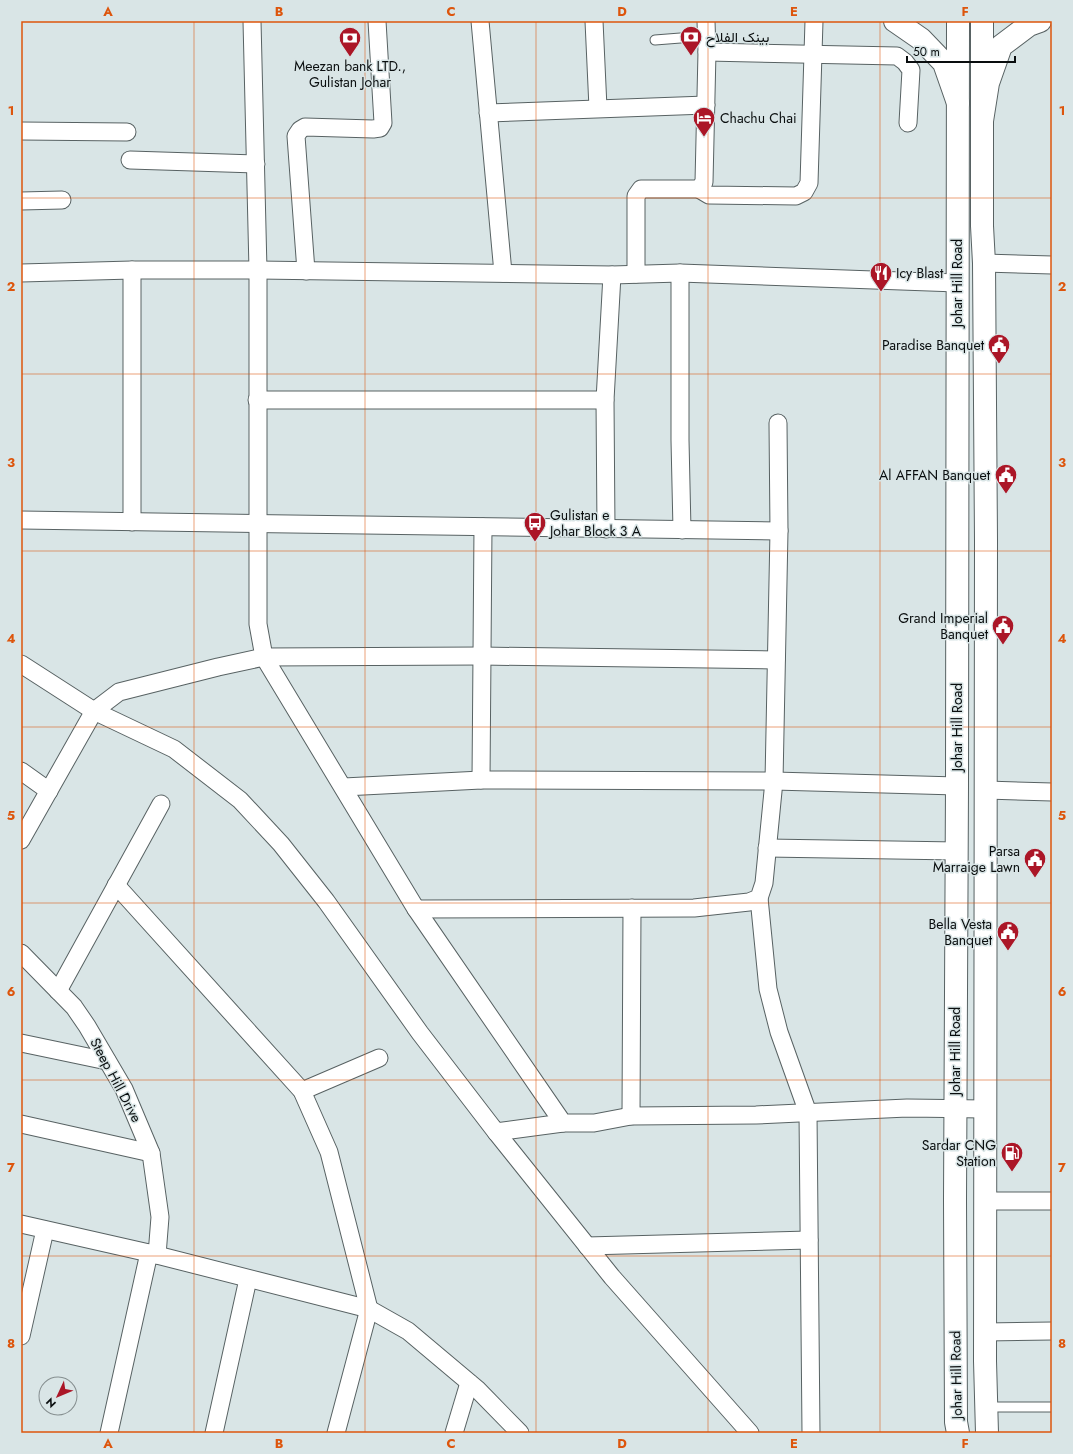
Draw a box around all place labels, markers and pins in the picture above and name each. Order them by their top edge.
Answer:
bank icon: بینک الفلاح [678,24,704,57]
bank icon: Meezan bank LTD., Gulistan Johar [337,25,363,58]
place label: بینک الفلاح [706,27,769,48]
place label: Meezan bank LTD., Gulistan Johar [294,56,406,92]
hotel icon: Chachu Chai [691,105,717,138]
place label: Chachu Chai [720,108,797,128]
restaurant icon: Icy Blast [868,260,894,293]
place label: Icy Blast [896,263,944,283]
public building icon: Paradise Banquet [986,332,1012,365]
place label: Paradise Banquet [882,335,985,355]
public building icon: Al AFFAN Banquet [993,462,1019,495]
place label: Al AFFAN Banquet [879,465,991,485]
place label: Gulistan e Johar Block 3 A [548,505,642,541]
bus stop icon: Gulistan e Johar Block 3 A [522,510,548,543]
place label: Grand Imperial Banquet [898,608,989,644]
public building icon: Grand Imperial Banquet [990,613,1016,646]
place label: Parsa Marraige Lawn [933,841,1020,877]
public building icon: Parsa Marraige Lawn [1022,846,1048,879]
place label: Bella Vesta Banquet [929,914,993,950]
public building icon: Bella Vesta Banquet [995,919,1021,952]
place label: Sardar CNG Station [922,1135,996,1171]
fuel station icon: Sardar CNG Station [999,1140,1025,1173]

